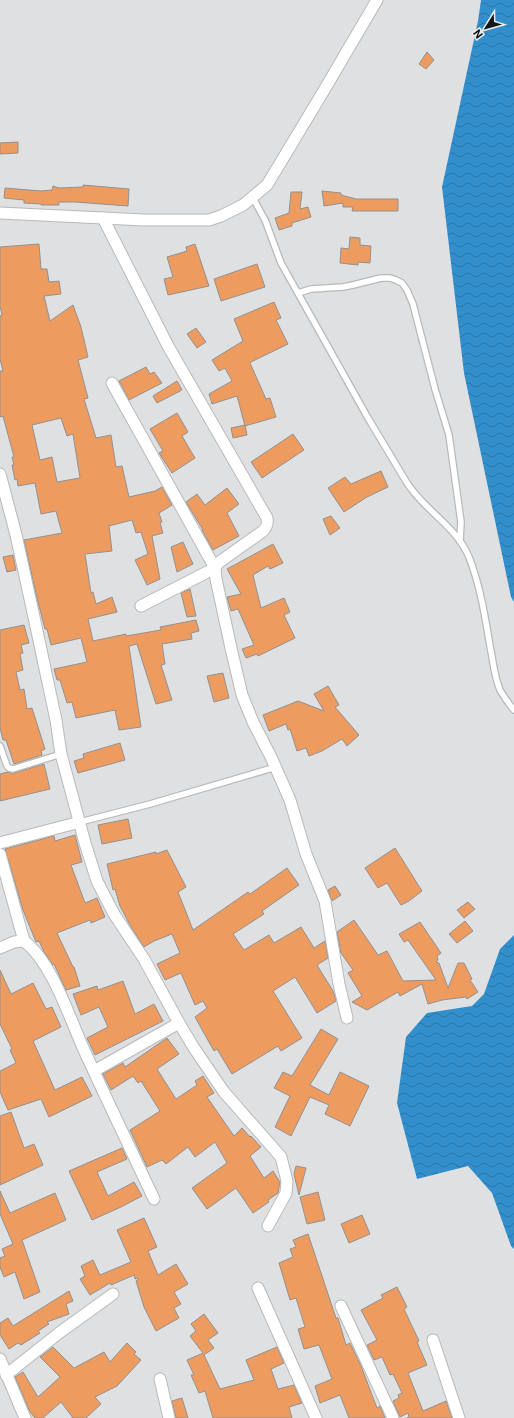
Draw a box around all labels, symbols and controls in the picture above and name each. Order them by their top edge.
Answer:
north arrow [466,8,506,48]
text: N [471,27,486,41]

